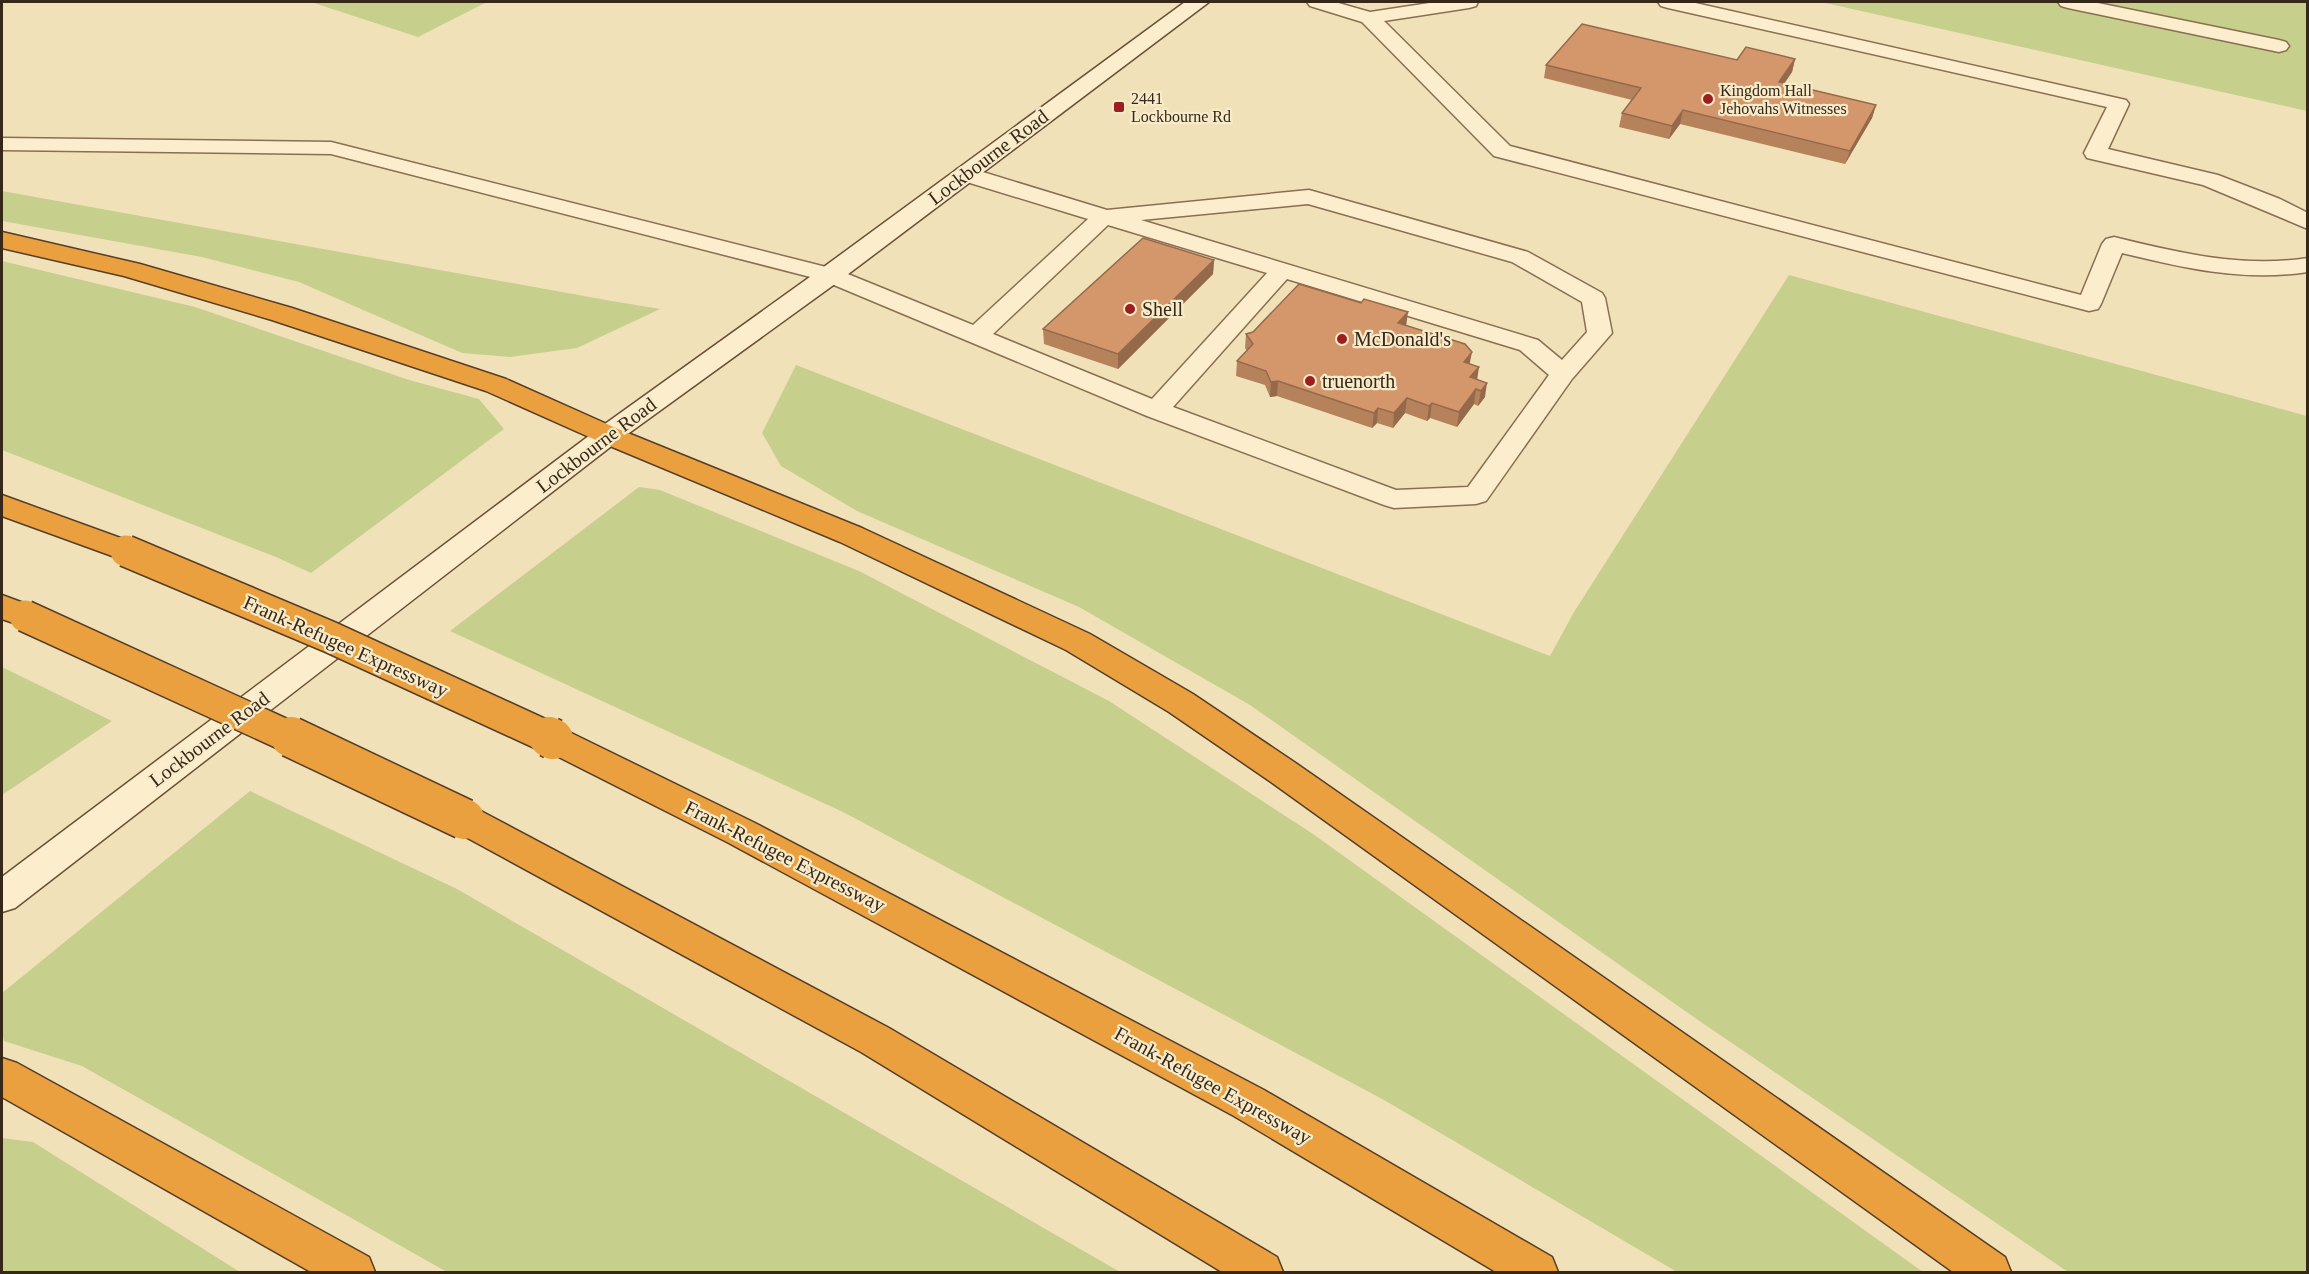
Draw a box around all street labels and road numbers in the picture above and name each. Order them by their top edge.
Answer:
street label: Lockbourne Road [924,105,1052,209]
street label: Lockbourne Road [532,393,660,497]
street label: Frank-Refugee Expressway [240,591,452,702]
street label: Lockbourne Road [145,687,273,791]
street label: Frank-Refugee Expressway [681,796,889,917]
street label: Frank-Refugee Expressway [1110,1022,1315,1149]

